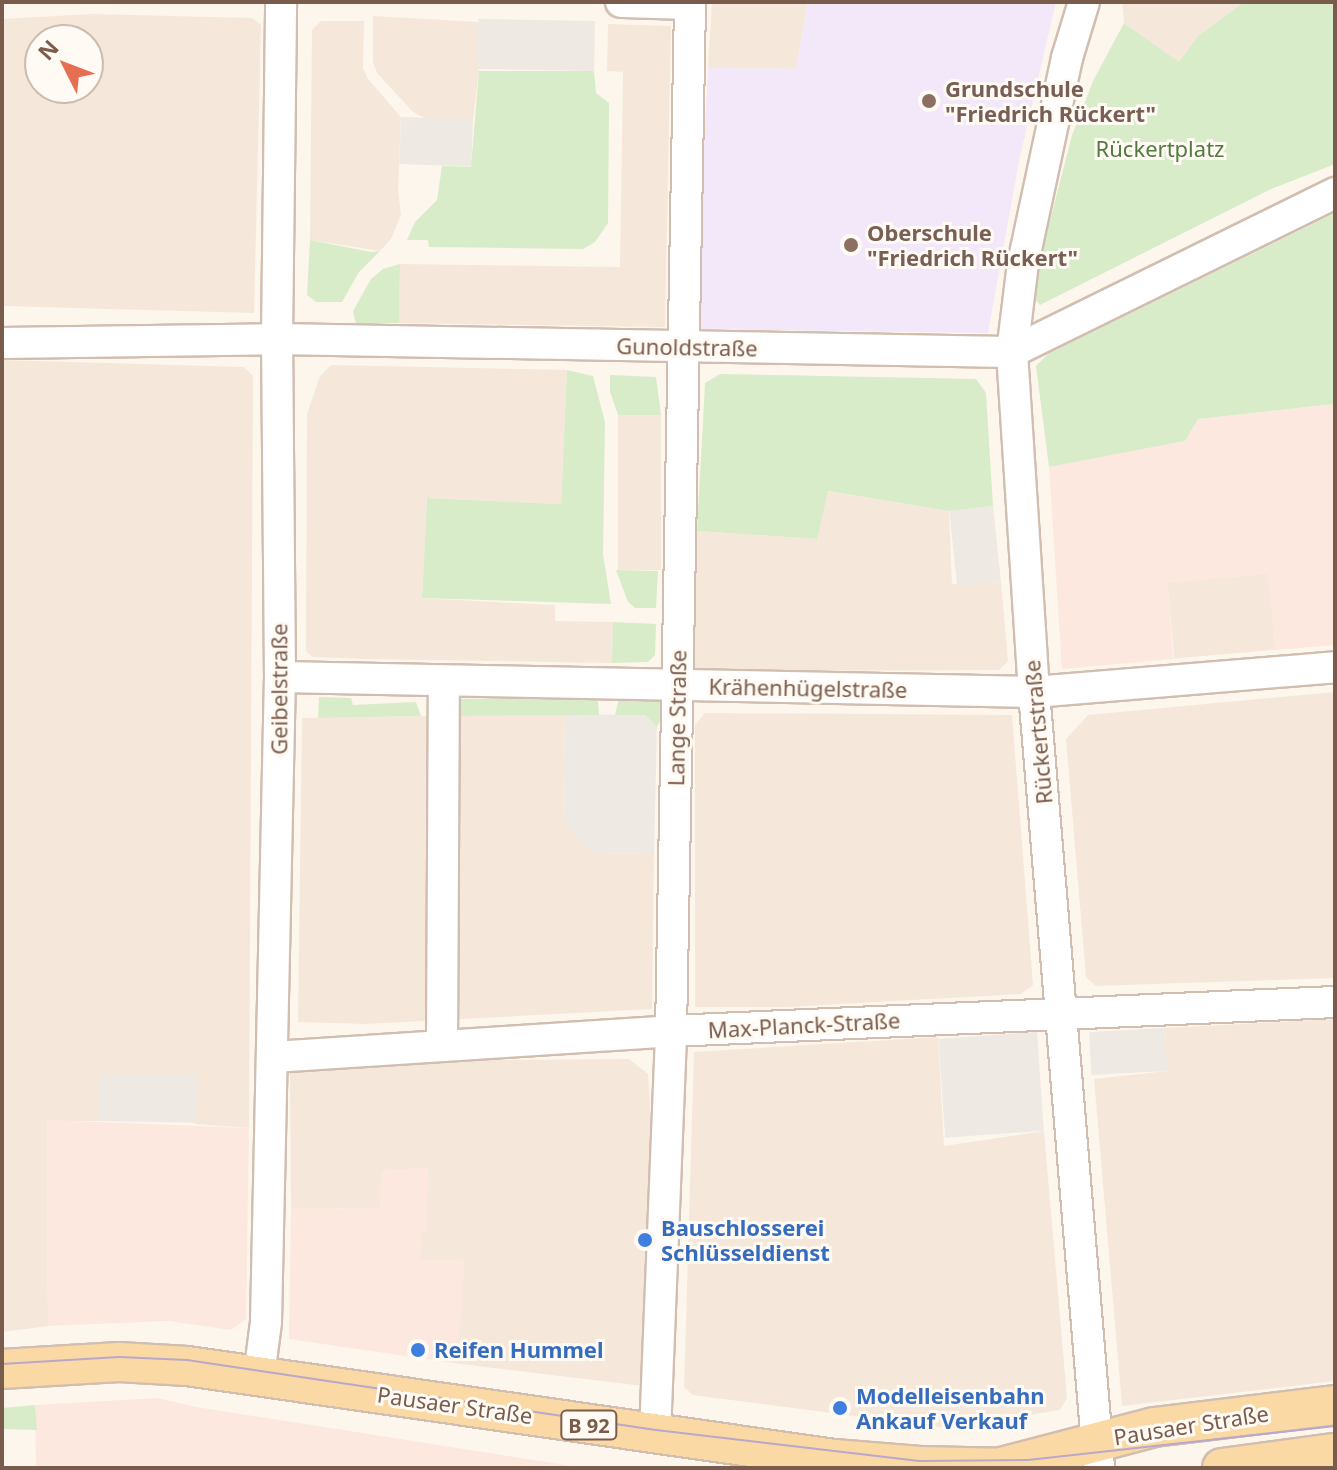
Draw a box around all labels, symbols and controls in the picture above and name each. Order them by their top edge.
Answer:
north arrow [24,24,104,104]
text: N [31,33,65,66]
place label: Grundschule "Friedrich Rückert" [945,75,1156,126]
marker: Grundschule "Friedrich Rückert" [920,92,938,110]
park label: Rückertplatz [1096,136,1224,162]
place label: Oberschule "Friedrich Rückert" [867,219,1078,270]
marker: Oberschule "Friedrich Rückert" [842,236,860,254]
street label: Gunoldstraße [616,333,758,361]
street label: Geibelstraße [266,623,292,755]
street label: Lange Straße [663,650,691,786]
street label: Rückertstraße [1019,659,1057,805]
street label: Krähenhügelstraße [708,673,908,703]
street label: Max-Planck-Straße [707,1007,901,1043]
place label: Bauschlosserei Schlüsseldienst [661,1214,830,1266]
marker: Bauschlosserei Schlüsseldienst [636,1231,654,1249]
place label: Reifen Hummel [434,1337,604,1363]
marker: Reifen Hummel [409,1341,427,1359]
street label: Pausaer Straße [376,1381,534,1429]
place label: Modelleisenbahn Ankauf Verkauf [856,1382,1045,1434]
marker: Modelleisenbahn Ankauf Verkauf [831,1399,849,1417]
street label: Pausaer Straße [1112,1400,1270,1450]
road number: B 92 [559,1409,619,1441]

